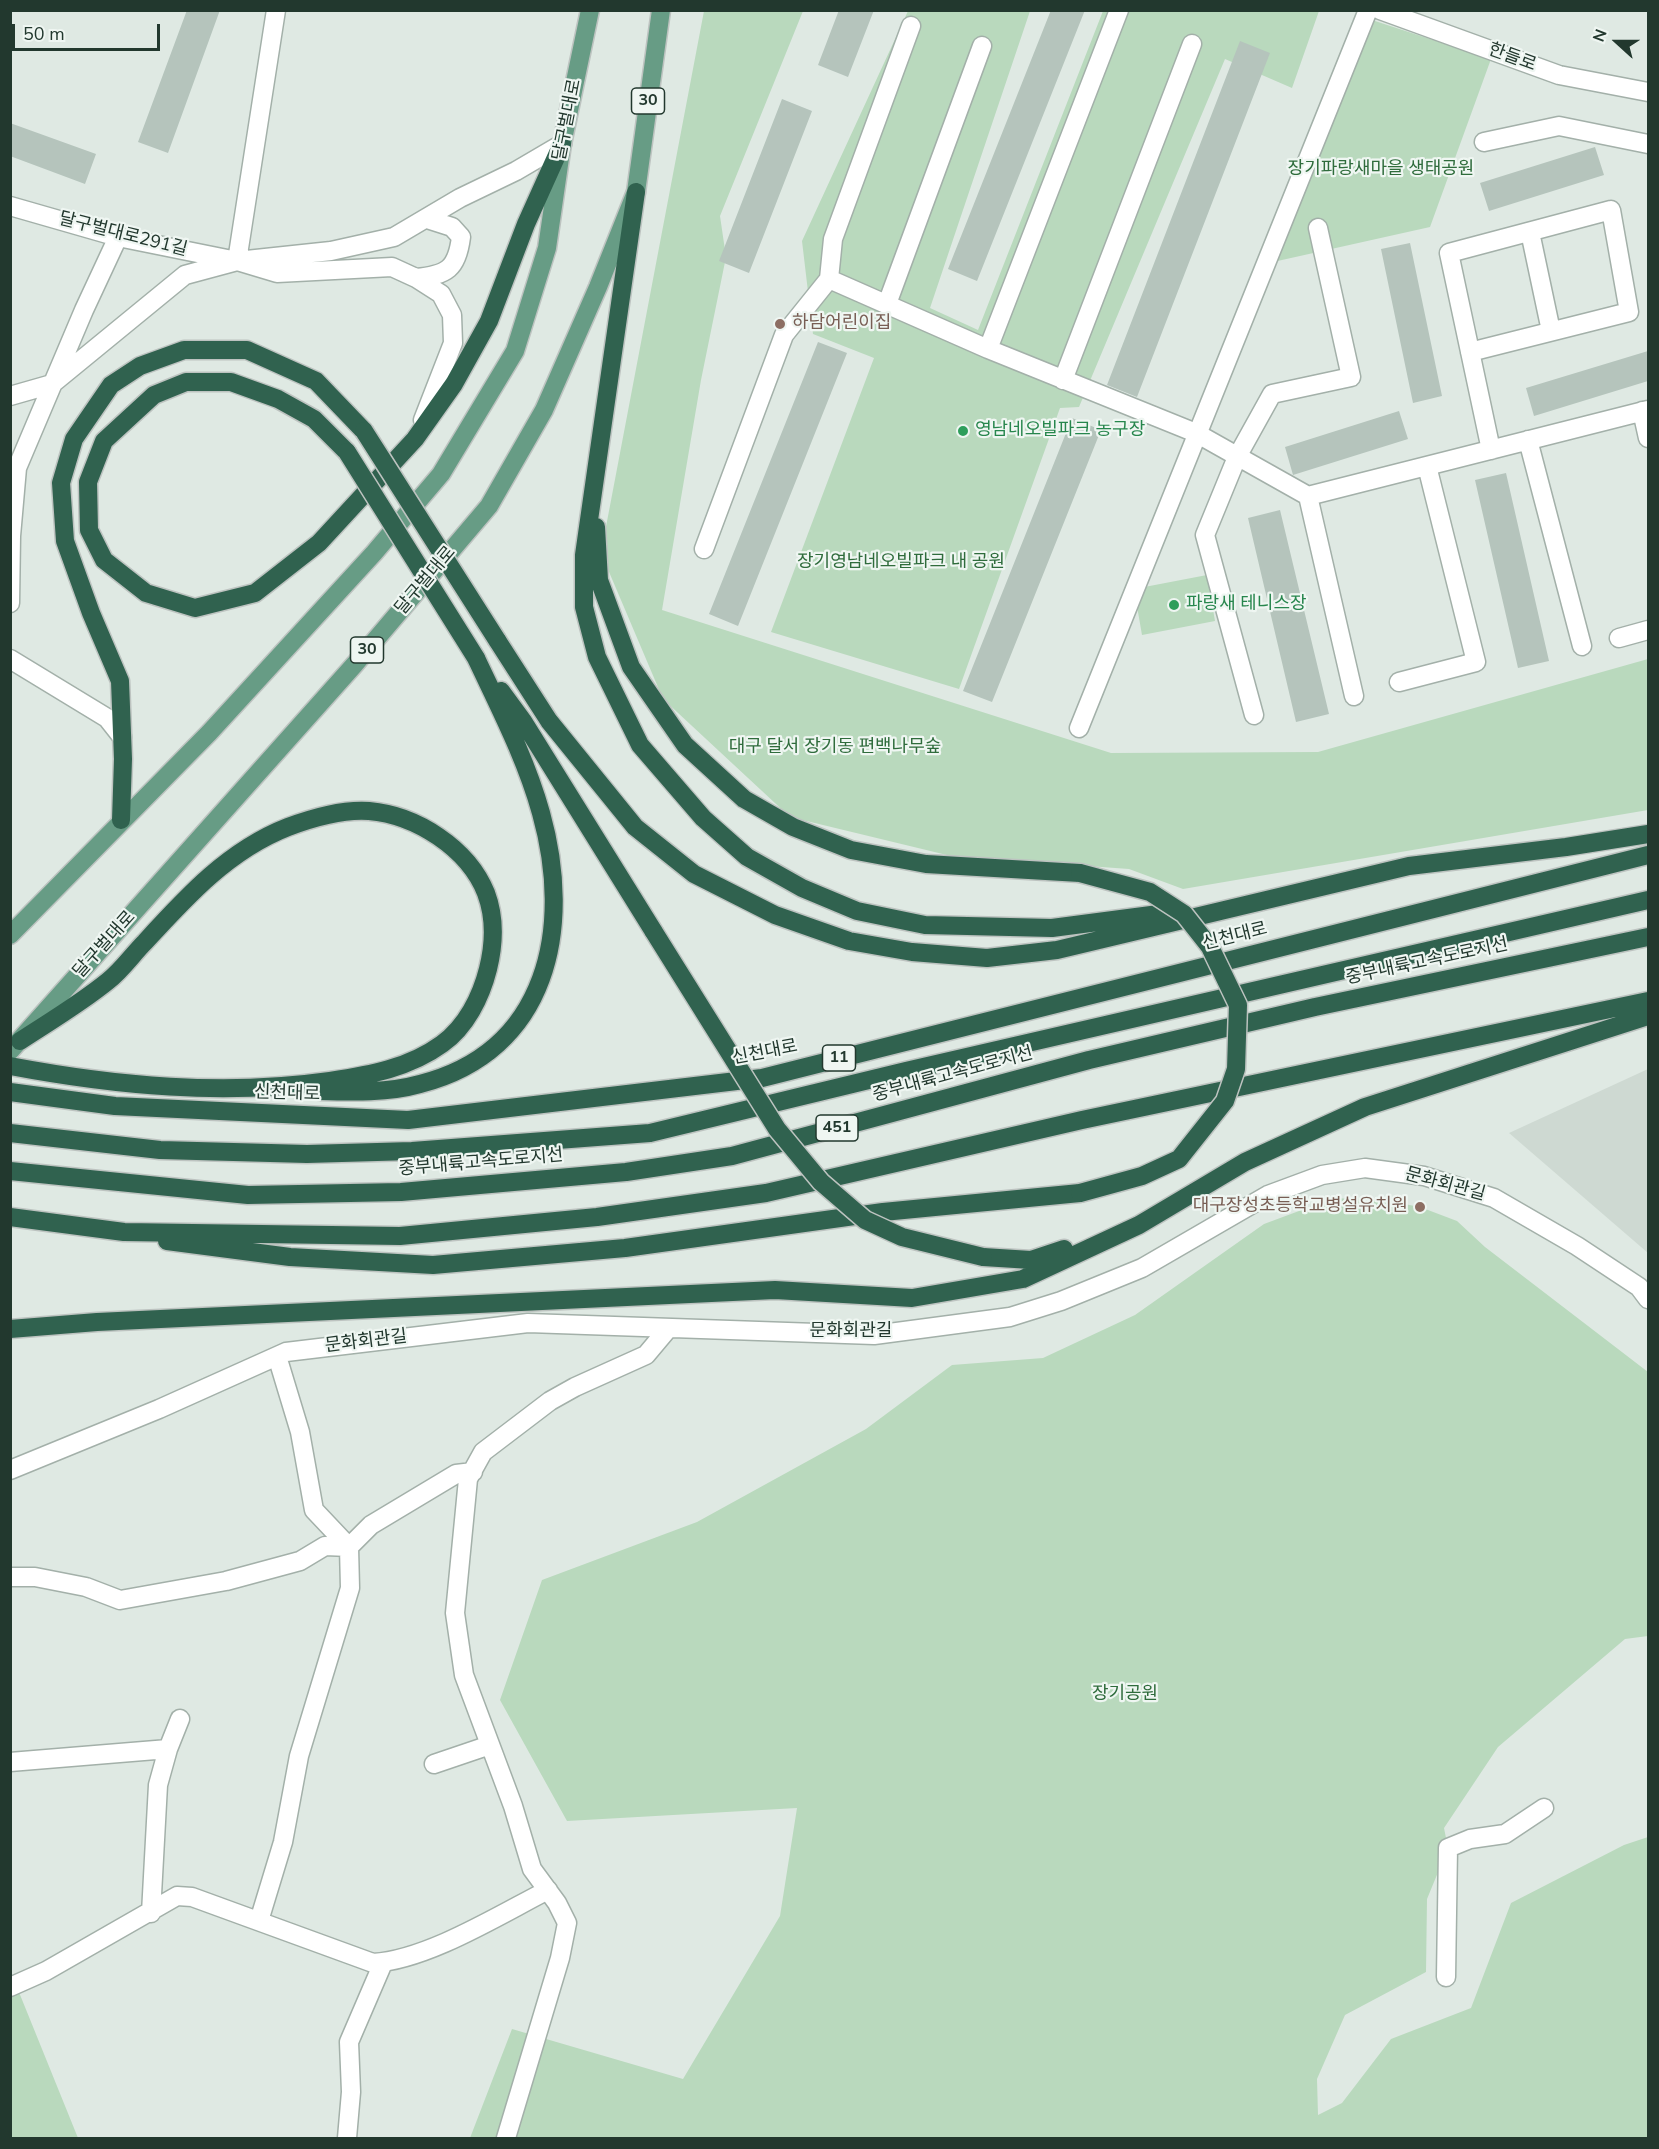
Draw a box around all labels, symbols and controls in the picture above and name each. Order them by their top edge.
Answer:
scale bar [15,12,164,50]
north arrow [1587,12,1647,72]
text: 50 m [23,22,65,46]
text: N [1588,26,1613,45]
street label: 한들로 [1485,39,1539,77]
street label: 달구벌대로 [549,77,587,163]
road number: 30 [632,88,664,114]
park label: 장기파랑새마을 생태공원 [1288,159,1474,181]
street label: 달구벌대로291길 [56,209,190,261]
place label: 하담어린이집 [792,313,891,335]
marker: 하담어린이집 [773,317,787,331]
place label: 영남네오빌파크 농구장 [975,420,1145,442]
marker: 영남네오빌파크 농구장 [956,424,970,438]
street label: 달구벌대로 [391,542,461,620]
park label: 장기영남네오빌파크 내 공원 [797,552,1005,574]
place label: 파랑새 테니스장 [1186,594,1307,616]
marker: 파랑새 테니스장 [1167,598,1181,612]
road number: 30 [350,637,384,663]
park label: 대구 달서 장기동 편백나무숲 [729,737,941,759]
street label: 달구벌대로 [69,907,141,983]
street label: 신천대로 [1200,919,1270,955]
street label: 중부내륙고속도로지선 [1344,934,1510,990]
street label: 신천대로 [730,1036,800,1070]
street label: 중부내륙고속도로지선 [870,1043,1036,1107]
road number: 11 [822,1045,856,1071]
street label: 신천대로 [254,1082,320,1106]
road number: 451 [816,1115,858,1141]
street label: 중부내륙고속도로지선 [398,1145,564,1181]
street label: 문화회관길 [1402,1164,1488,1206]
place label: 대구장성초등학교병설유치원 [1193,1196,1408,1218]
marker: 대구장성초등학교병설유치원 [1413,1200,1427,1214]
street label: 문화회관길 [810,1321,892,1343]
street label: 문화회관길 [324,1326,408,1358]
park label: 장기공원 [1092,1684,1158,1706]

